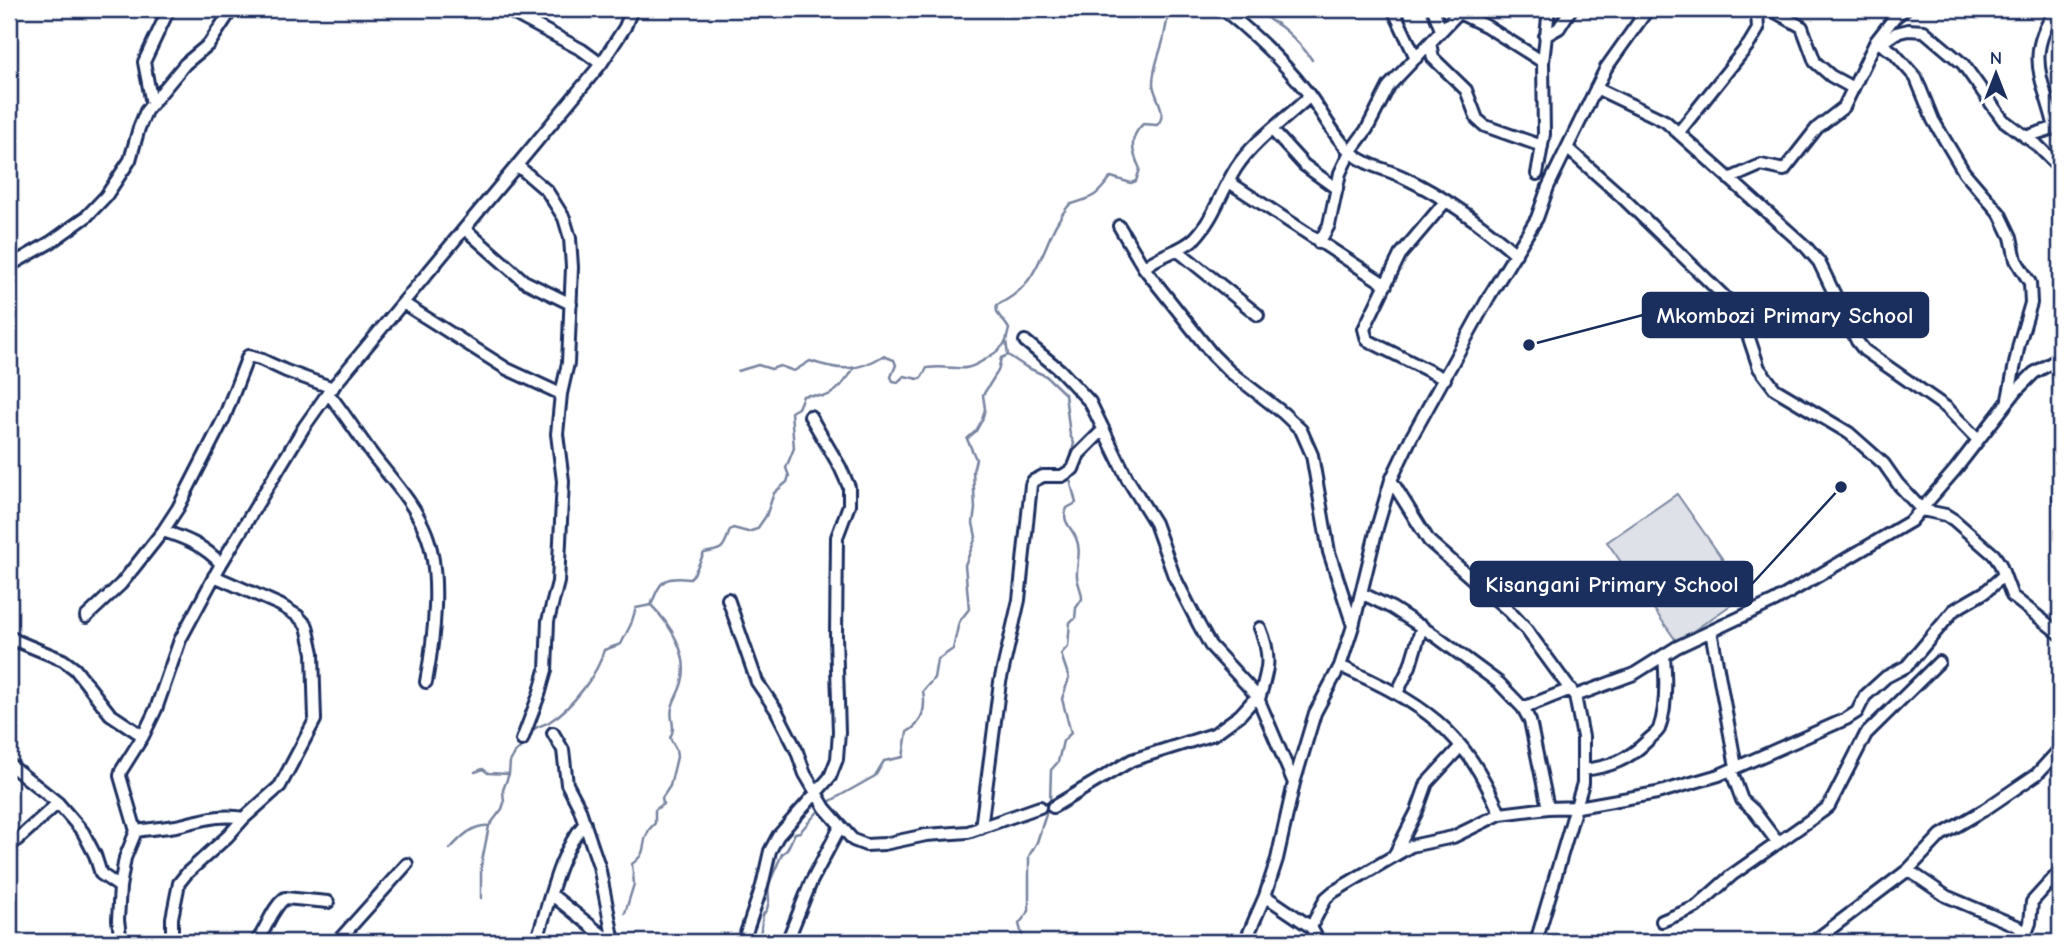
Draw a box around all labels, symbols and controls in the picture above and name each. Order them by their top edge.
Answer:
north arrow [1960,38,2030,108]
text: N [1990,47,2002,69]
callout: Mkombozi Primary School [1643,293,1928,337]
text: Mkombozi Primary School [1657,302,1913,329]
callout: Kisangani Primary School [1471,562,1752,606]
text: Kisangani Primary School [1485,571,1739,598]

